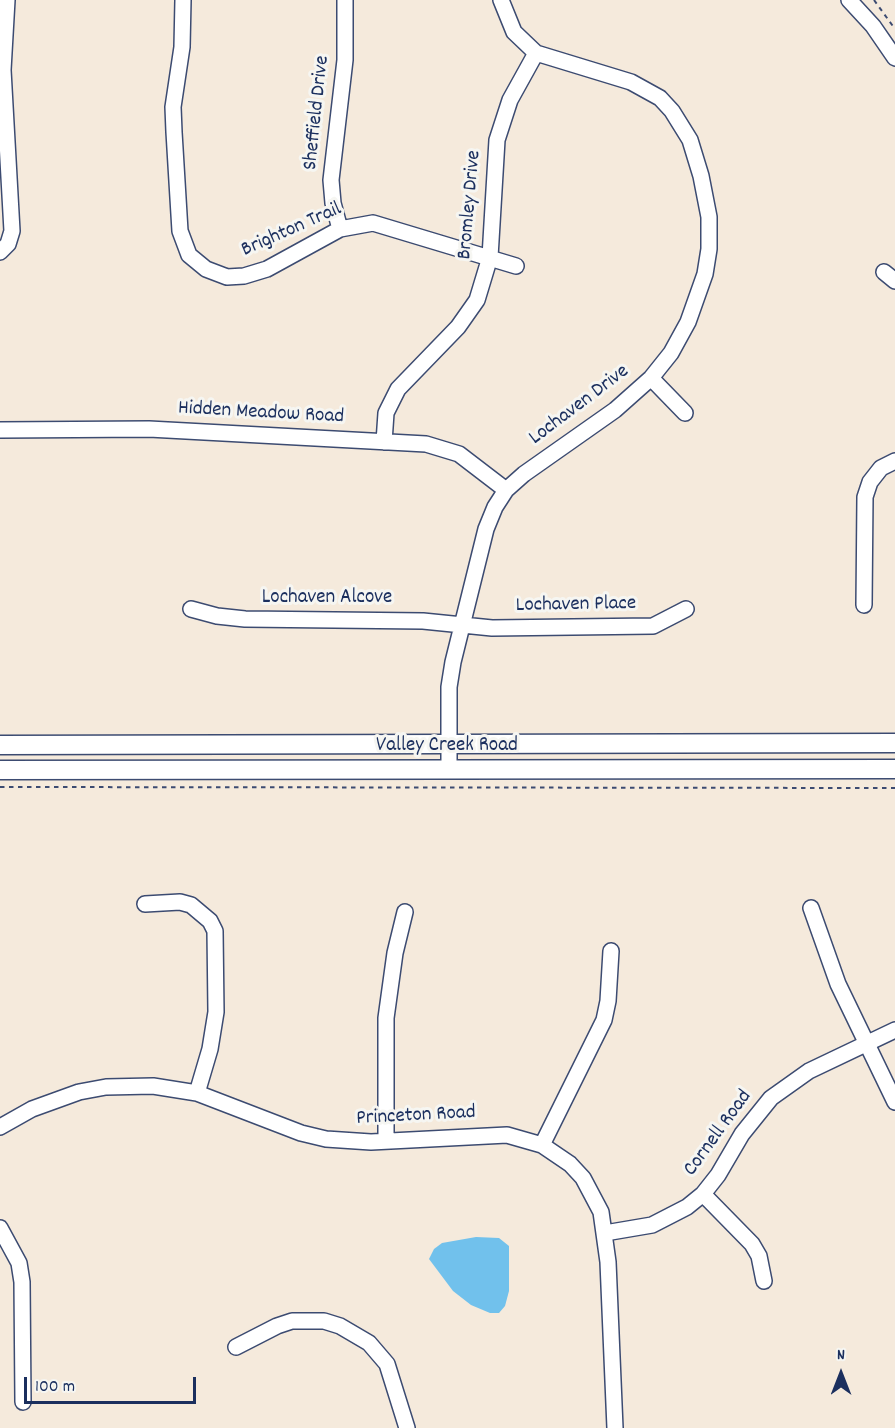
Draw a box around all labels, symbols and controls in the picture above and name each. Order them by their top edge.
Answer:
street label: Sheffield Drive [299,55,337,171]
street label: Bromley Drive [454,149,488,261]
street label: Brighton Trail [238,198,346,264]
street label: Lochaven Drive [525,360,635,452]
street label: Hidden Meadow Road [177,397,345,431]
street label: Lochaven Alcove [262,586,392,612]
street label: Lochaven Place [516,592,636,620]
street label: Valley Creek Road [376,734,518,760]
street label: Cornell Road [679,1086,759,1182]
street label: Princeton Road [356,1101,476,1133]
north arrow [811,1344,871,1404]
text: N [837,1344,845,1367]
scale bar [27,1365,200,1403]
text: 100 m [35,1375,75,1400]

